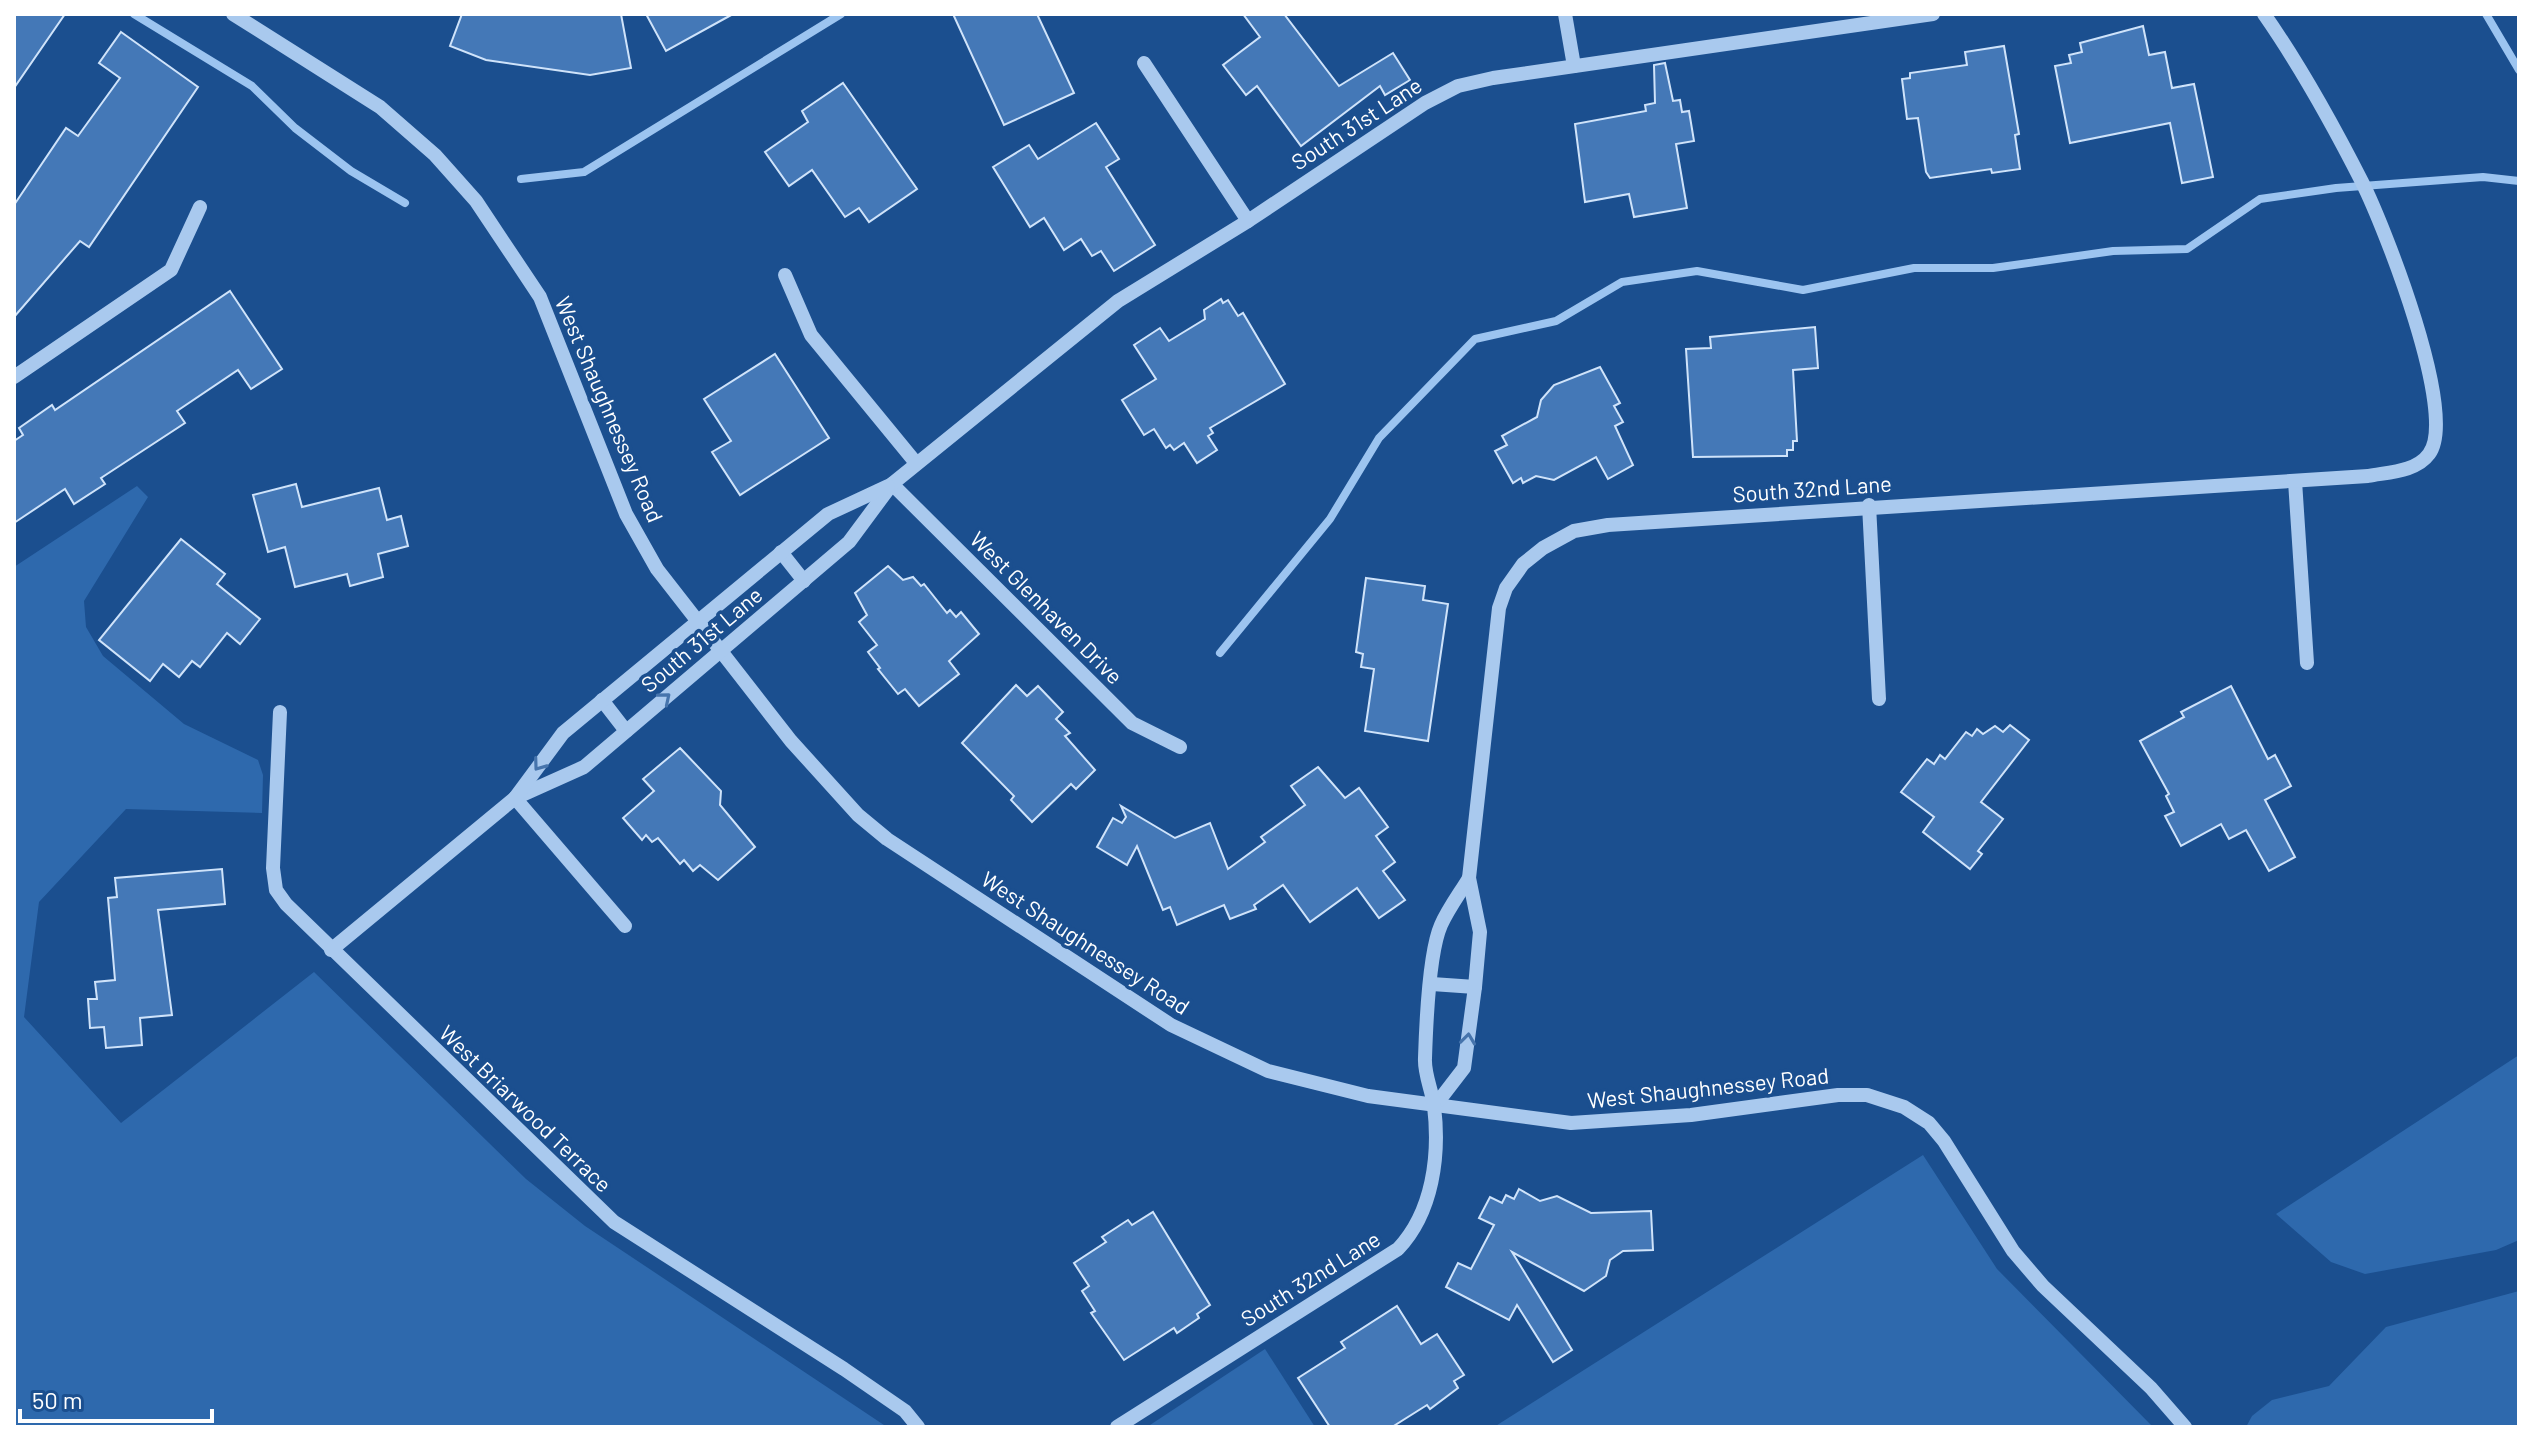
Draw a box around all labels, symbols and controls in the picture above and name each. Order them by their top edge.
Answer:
street label: South 31st Lane [1286,71,1426,175]
street label: West Shaughnessey Road [551,292,669,526]
street label: South 32nd Lane [1732,469,1892,507]
street label: West Glenhaven Drive [965,525,1129,689]
street label: South 31st Lane [635,581,767,697]
one-way arrow [656,693,670,708]
one-way arrow [534,757,549,771]
street label: West Shaughnessey Road [977,865,1195,1019]
street label: West Briarwood Terrace [435,1019,617,1197]
one-way arrow [1459,1032,1476,1046]
street label: West Shaughnessey Road [1586,1061,1830,1113]
street label: South 32nd Lane [1236,1225,1384,1331]
scale bar [20,1373,212,1423]
text: 50 m [32,1385,83,1414]

